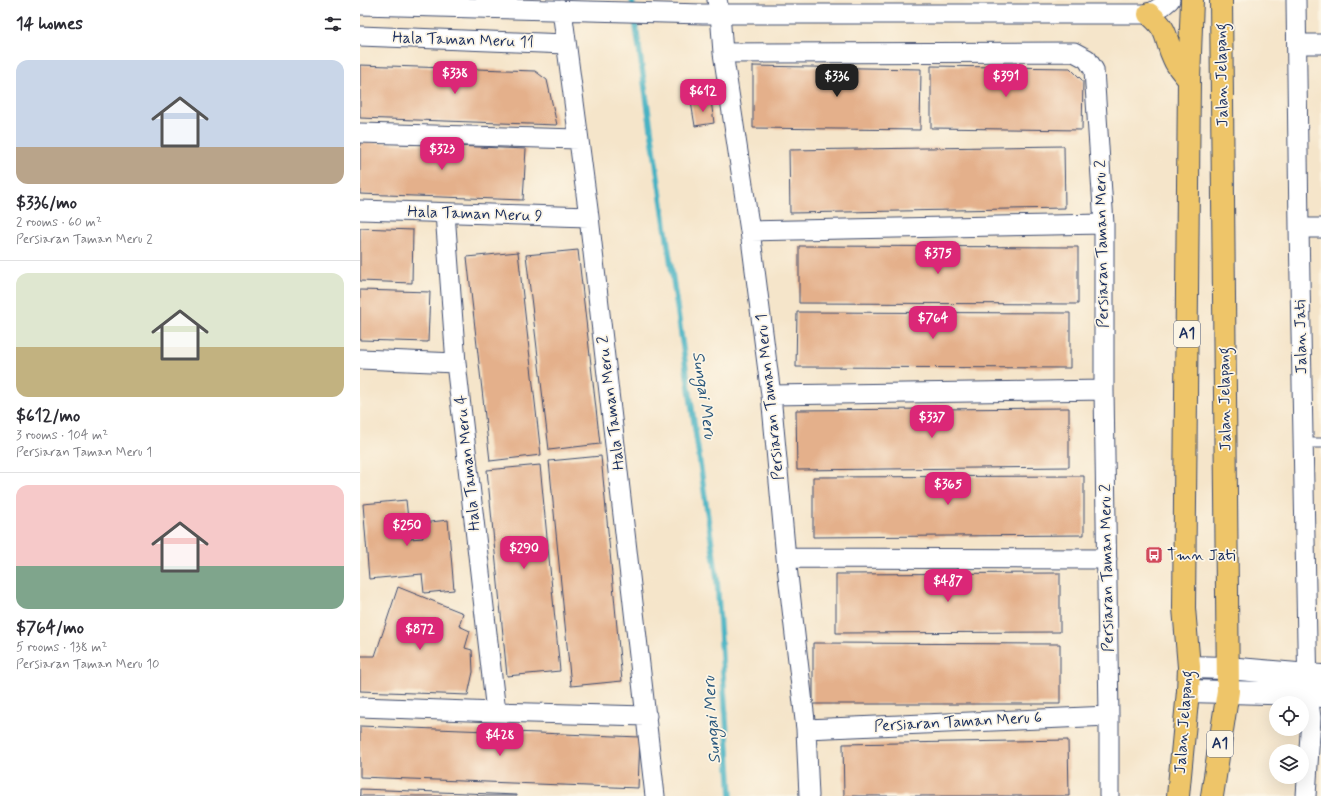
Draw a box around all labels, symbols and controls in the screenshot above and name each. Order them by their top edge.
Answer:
text: 14 homes [16,13,83,35]
icon: filters [322,13,344,35]
street label: Jalan Jelapang [1211,23,1234,127]
street label: Hala Taman Meru 11 [392,27,534,53]
pin: $338 [431,61,479,95]
pin: $336 [813,64,861,98]
pin: $391 [982,64,1030,98]
text: $338 [442,65,468,82]
text: $336 [824,68,850,85]
text: $391 [993,68,1019,85]
pin: $612 [679,79,727,113]
text: $612 [689,83,717,100]
icon: home [144,86,216,158]
pin: $323 [418,137,466,171]
text: $323 [429,141,455,158]
street label: Persiaran Taman Meru 2 [1090,160,1114,328]
text: $336/mo [16,192,77,214]
street label: Hala Taman Meru 9 [407,201,543,227]
text: 2 rooms · 60 m² [16,214,102,231]
text: Persiaran Taman Meru 2 [16,231,153,248]
pin: $375 [914,241,962,275]
text: $375 [924,245,952,262]
icon: home [144,299,216,371]
street label: Jalan Jati [1290,300,1312,374]
pin: $764 [909,306,957,340]
text: $764 [918,310,948,327]
street label: Persiaran Taman Meru 1 [751,313,789,481]
road number: A1 [1174,321,1200,347]
street label: Hala Taman Meru 2 [592,334,630,471]
street label: Jalan Jelapang [1214,347,1237,451]
water label: Sungai Meru [685,350,721,441]
street label: Hala Taman Meru 4 [450,394,486,532]
text: $612/mo [16,405,80,427]
pin: $337 [908,405,956,439]
text: $337 [919,409,945,426]
text: 3 rooms · 104 m² [16,427,108,444]
text: Persiaran Taman Meru 1 [16,444,152,461]
pin: $365 [924,472,972,506]
text: $365 [934,476,962,493]
street label: Persiaran Taman Meru 2 [1095,484,1119,652]
icon: home [144,511,216,583]
pin: $250 [383,513,431,547]
text: $250 [393,517,421,534]
pin: $290 [500,536,548,570]
text: $290 [509,540,539,557]
bus stop icon: Tmn Jati [1144,545,1164,565]
place label: Tmn Jati [1167,545,1236,566]
pin: $487 [924,569,972,603]
text: $487 [933,573,963,590]
text: $764/mo [16,617,84,639]
pin: $872 [396,617,444,651]
text: $872 [405,621,435,638]
text: 5 rooms · 138 m² [16,639,107,656]
text: Persiaran Taman Meru 10 [16,656,159,673]
street label: Jalan Jelapang [1170,669,1199,775]
water label: Sungai Meru [698,674,728,765]
map controls [1269,696,1309,784]
button: locate [1269,696,1309,736]
street label: Persiaran Taman Meru 6 [873,707,1043,737]
pin: $428 [476,723,524,757]
text: $428 [485,727,515,744]
road number: A1 [1207,731,1233,757]
button: layers [1269,744,1309,784]

